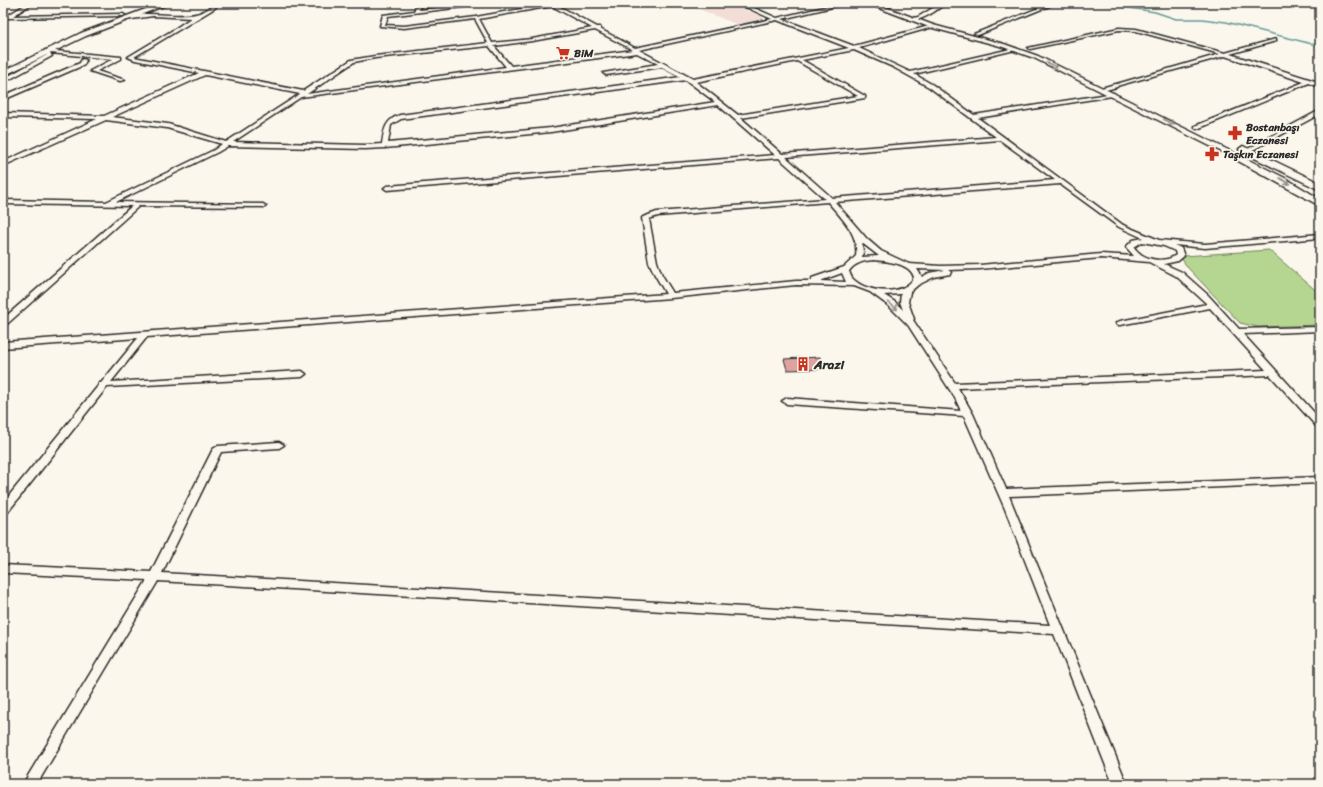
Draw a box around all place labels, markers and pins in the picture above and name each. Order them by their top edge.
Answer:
place label: BiM [574,44,594,63]
supermarket icon: BiM [555,45,571,61]
place label: Bostanbaşı Eczanesi [1246,118,1300,150]
pharmacy icon: Bostanbaşı Eczanesi [1227,125,1243,141]
place label: Taşkın Eczanesi [1223,145,1299,164]
pharmacy icon: Taşkın Eczanesi [1204,146,1220,162]
place label: Arazi [813,353,846,376]
building icon: Arazi [795,356,811,372]

